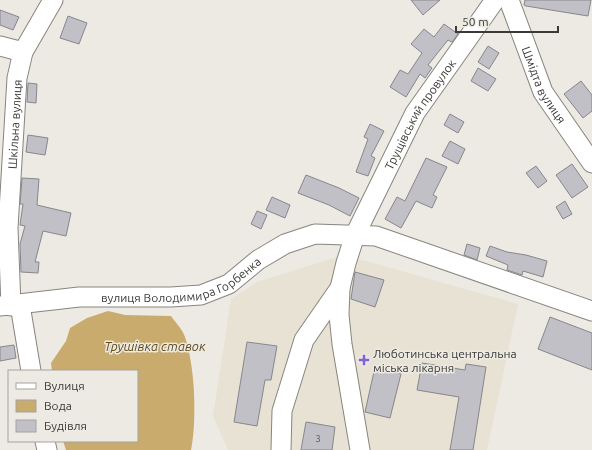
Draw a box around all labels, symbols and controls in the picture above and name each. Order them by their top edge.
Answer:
scale bar [456,8,558,34]
text: 50 m [462,15,489,28]
street label: Шмідта вулиця [520,44,569,125]
street label: Трущівський провулок [382,56,458,172]
street label: Шкільна вулиця [5,79,23,169]
street label: вулиця Володимира Горбенка [101,254,263,304]
water label: Трушівка ставок [104,339,206,353]
place label: Люботинська центральна міська лікарня [373,347,517,374]
marker: Люботинська центральна міська лікарня [358,354,370,366]
legend [8,370,138,442]
text: Вулиця [44,379,85,392]
text: Вода [44,399,72,412]
text: Будівля [44,419,87,432]
house number: 3 [315,433,321,444]

